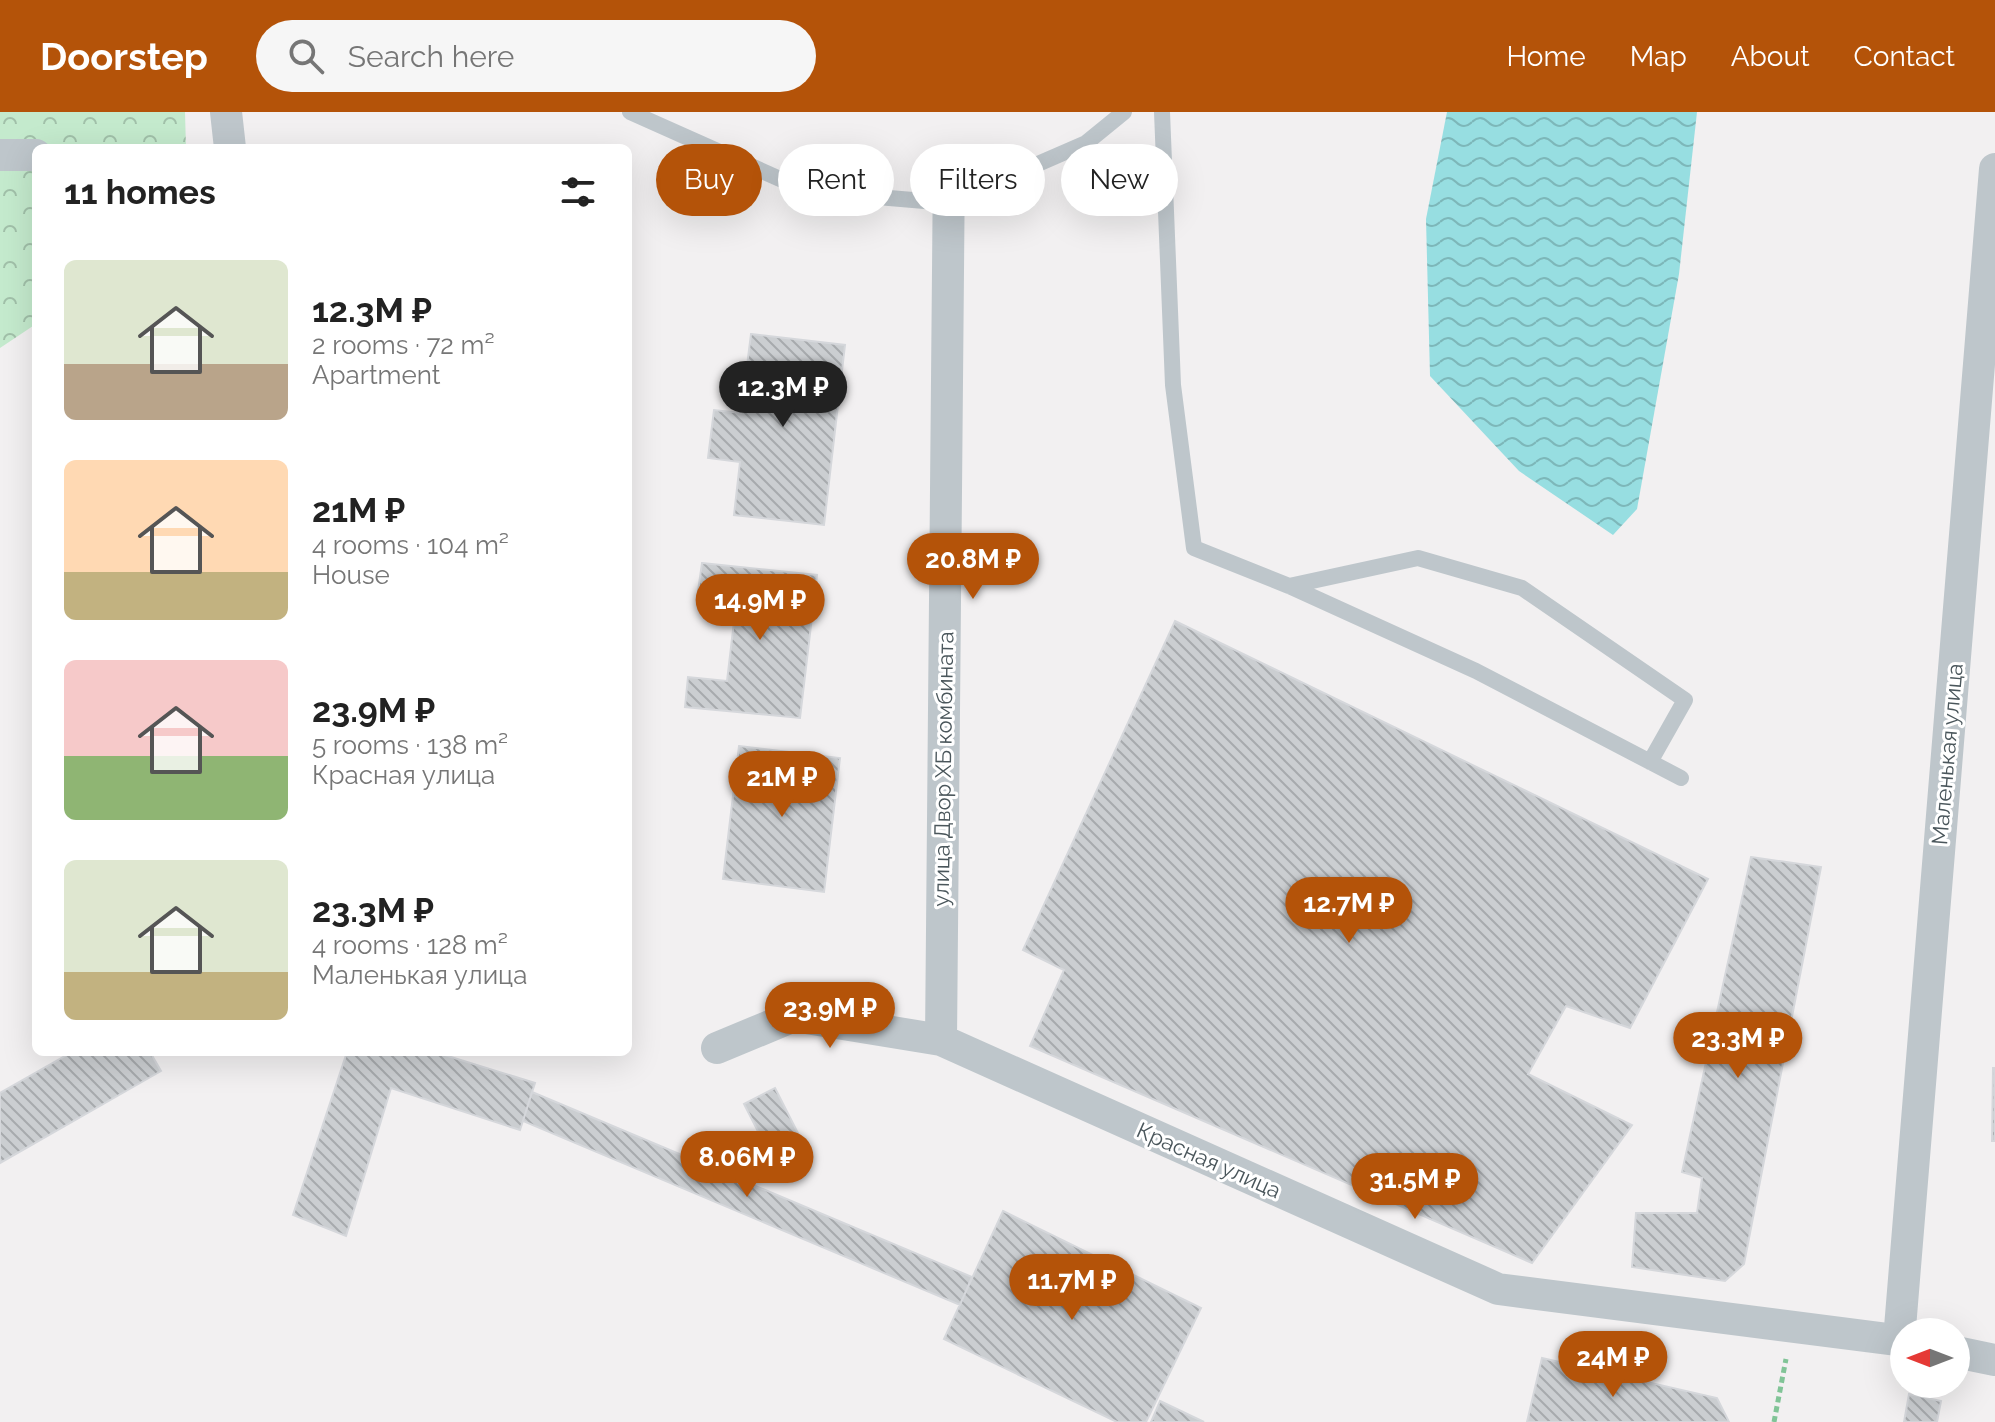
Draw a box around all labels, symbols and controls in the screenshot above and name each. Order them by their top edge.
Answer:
search box [256,20,816,92]
text: Doorstep [40,34,208,79]
icon: search [284,34,328,78]
text: Search here [348,39,514,74]
text: Home [1506,40,1586,73]
text: Map [1630,40,1687,73]
text: About [1731,40,1810,73]
text: Contact [1854,40,1955,73]
chip: Buy [656,144,762,216]
chip: Rent [778,144,894,216]
chip: Filters [910,144,1045,216]
chip: New [1061,144,1178,216]
icon: filters [556,170,600,214]
text: 11 homes [64,172,216,212]
text: 12.3M ₽ [312,290,432,330]
icon: home [128,292,224,388]
text: 2 rooms · 72 m² [312,330,495,360]
text: Apartment [312,360,441,390]
pin: 12.3M ₽ [709,361,857,429]
text: 12.3M ₽ [737,372,829,402]
text: 21M ₽ [312,490,405,530]
icon: home [128,492,224,588]
text: 4 rooms · 104 m² [312,530,509,560]
pin: 20.8M ₽ [899,533,1047,601]
text: 20.8M ₽ [925,544,1021,574]
text: House [312,560,390,590]
pin: 14.9M ₽ [686,574,834,642]
text: 14.9M ₽ [714,585,806,615]
street label: улица Двор ХБ комбината [928,631,958,907]
street label: Маленькая улица [1926,662,1968,846]
text: 23.9M ₽ [312,690,435,730]
icon: home [128,692,224,788]
text: 5 rooms · 138 m² [312,730,508,760]
pin: 21M ₽ [726,751,838,819]
text: Красная улица [312,760,495,790]
text: 21M ₽ [746,762,818,792]
pin: 12.7M ₽ [1275,877,1423,945]
text: 12.7M ₽ [1303,888,1395,918]
text: 23.3M ₽ [312,890,434,930]
icon: home [128,892,224,988]
text: 4 rooms · 128 m² [312,930,508,960]
text: Маленькая улица [312,960,527,990]
pin: 23.9M ₽ [756,982,904,1050]
text: 23.9M ₽ [783,993,877,1023]
pin: 23.3M ₽ [1664,1012,1812,1080]
text: 23.3M ₽ [1691,1023,1785,1053]
street label: Красная улица [1133,1117,1285,1203]
pin: 8.06M ₽ [673,1131,821,1199]
text: 8.06M ₽ [698,1142,796,1172]
pin: 31.5M ₽ [1341,1153,1489,1221]
text: 31.5M ₽ [1369,1164,1461,1194]
pin: 11.7M ₽ [998,1254,1146,1322]
text: 11.7M ₽ [1027,1265,1117,1295]
north arrow [1890,1318,1970,1398]
map controls [1890,1318,1970,1398]
pin: 24M ₽ [1557,1331,1669,1399]
text: 24M ₽ [1576,1342,1650,1372]

